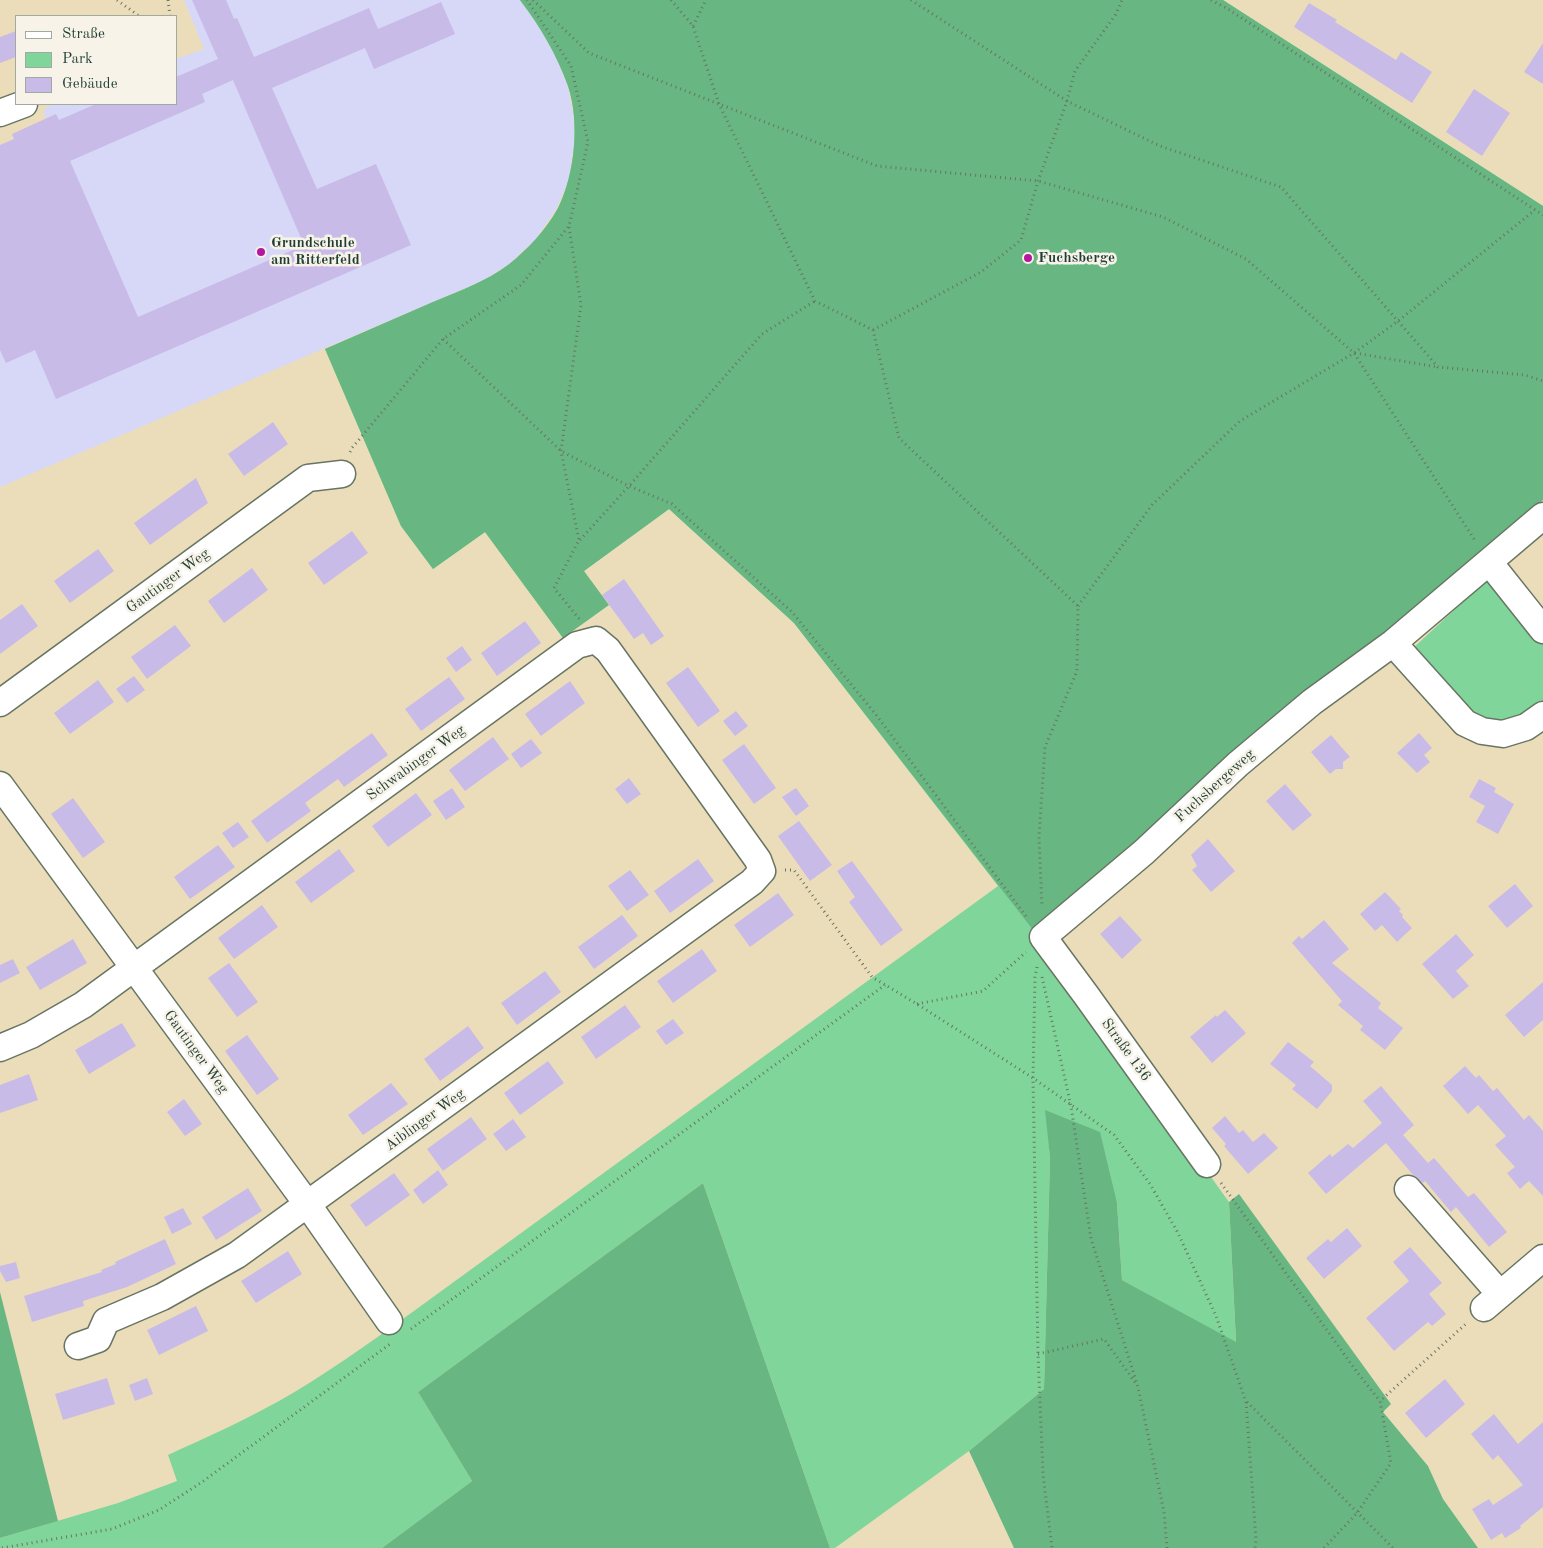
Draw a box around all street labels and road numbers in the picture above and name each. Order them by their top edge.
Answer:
street label: Gautinger Weg [123,545,213,617]
street label: Schwabinger Weg [363,721,469,805]
street label: Fuchsbergeweg [1171,746,1259,826]
street label: Gautinger Weg [160,1007,232,1097]
street label: Straße 136 [1097,1015,1155,1085]
street label: Aiblinger Weg [382,1085,468,1155]

